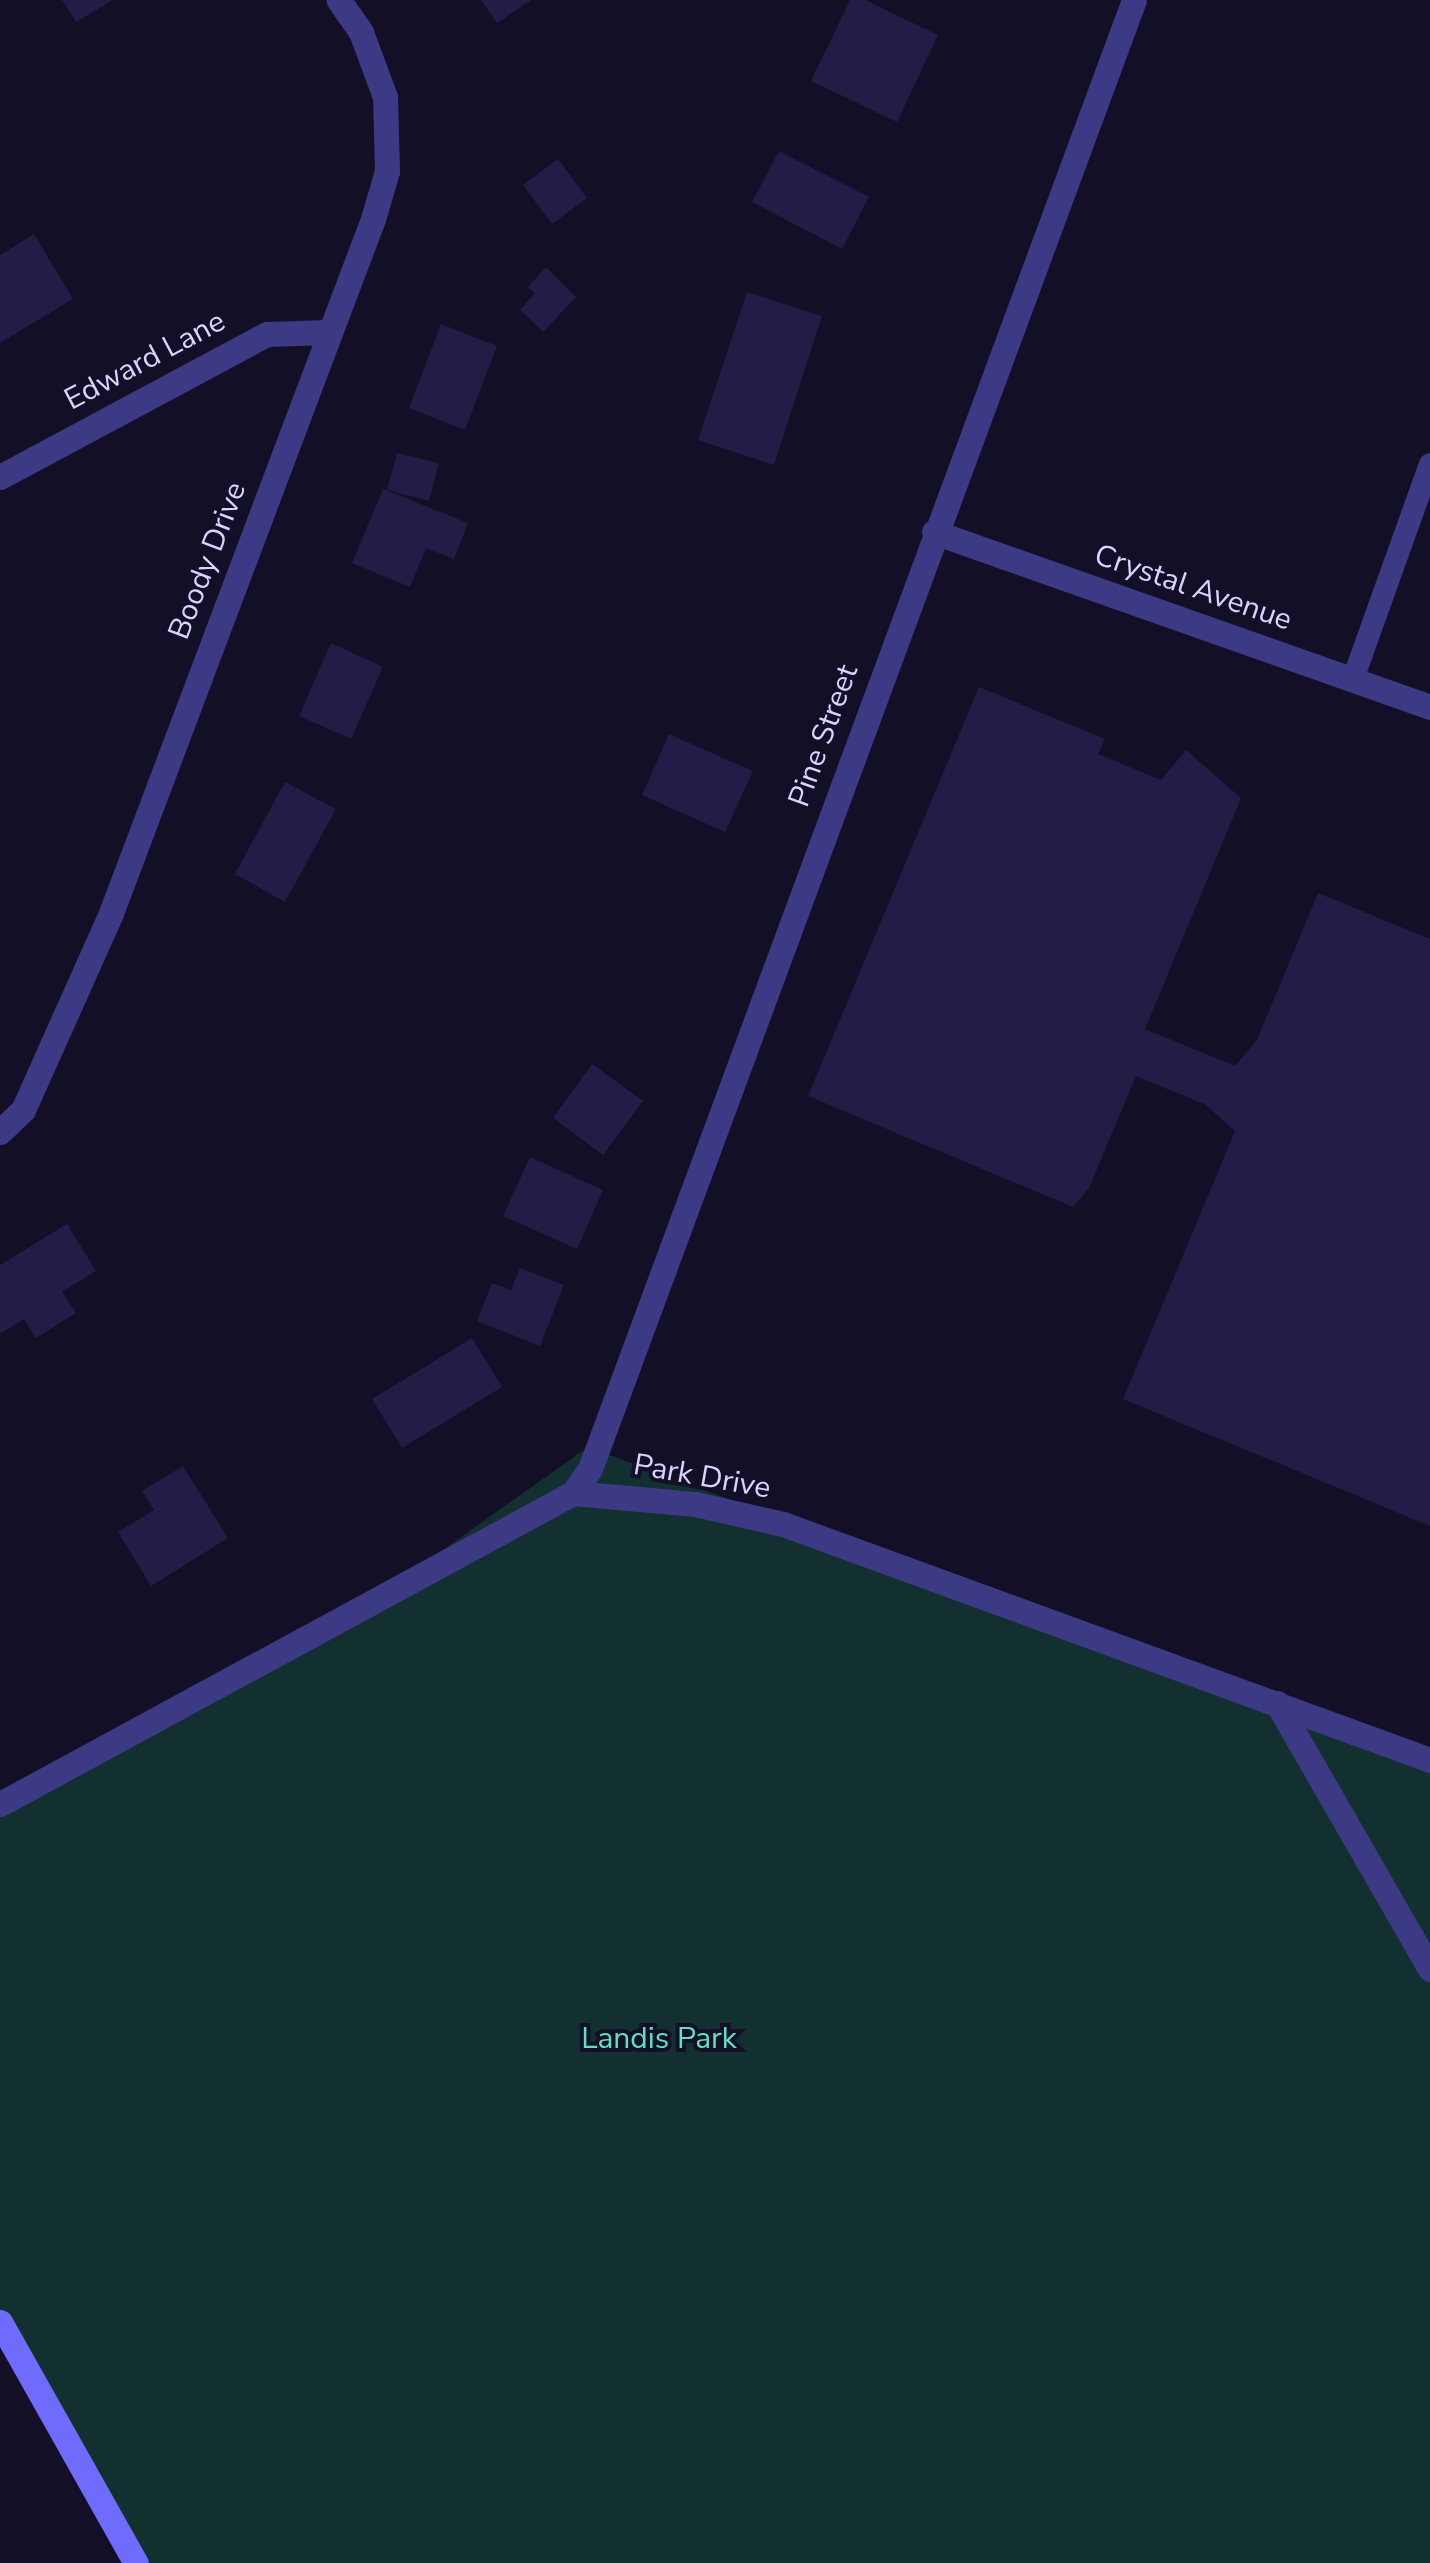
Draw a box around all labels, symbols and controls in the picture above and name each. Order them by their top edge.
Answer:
street label: Edward Lane [59,304,231,418]
street label: Boody Drive [162,477,254,645]
street label: Crystal Avenue [1090,537,1296,639]
street label: Pine Street [782,660,866,812]
street label: Park Drive [631,1447,773,1507]
park label: Landis Park [581,2021,737,2057]

